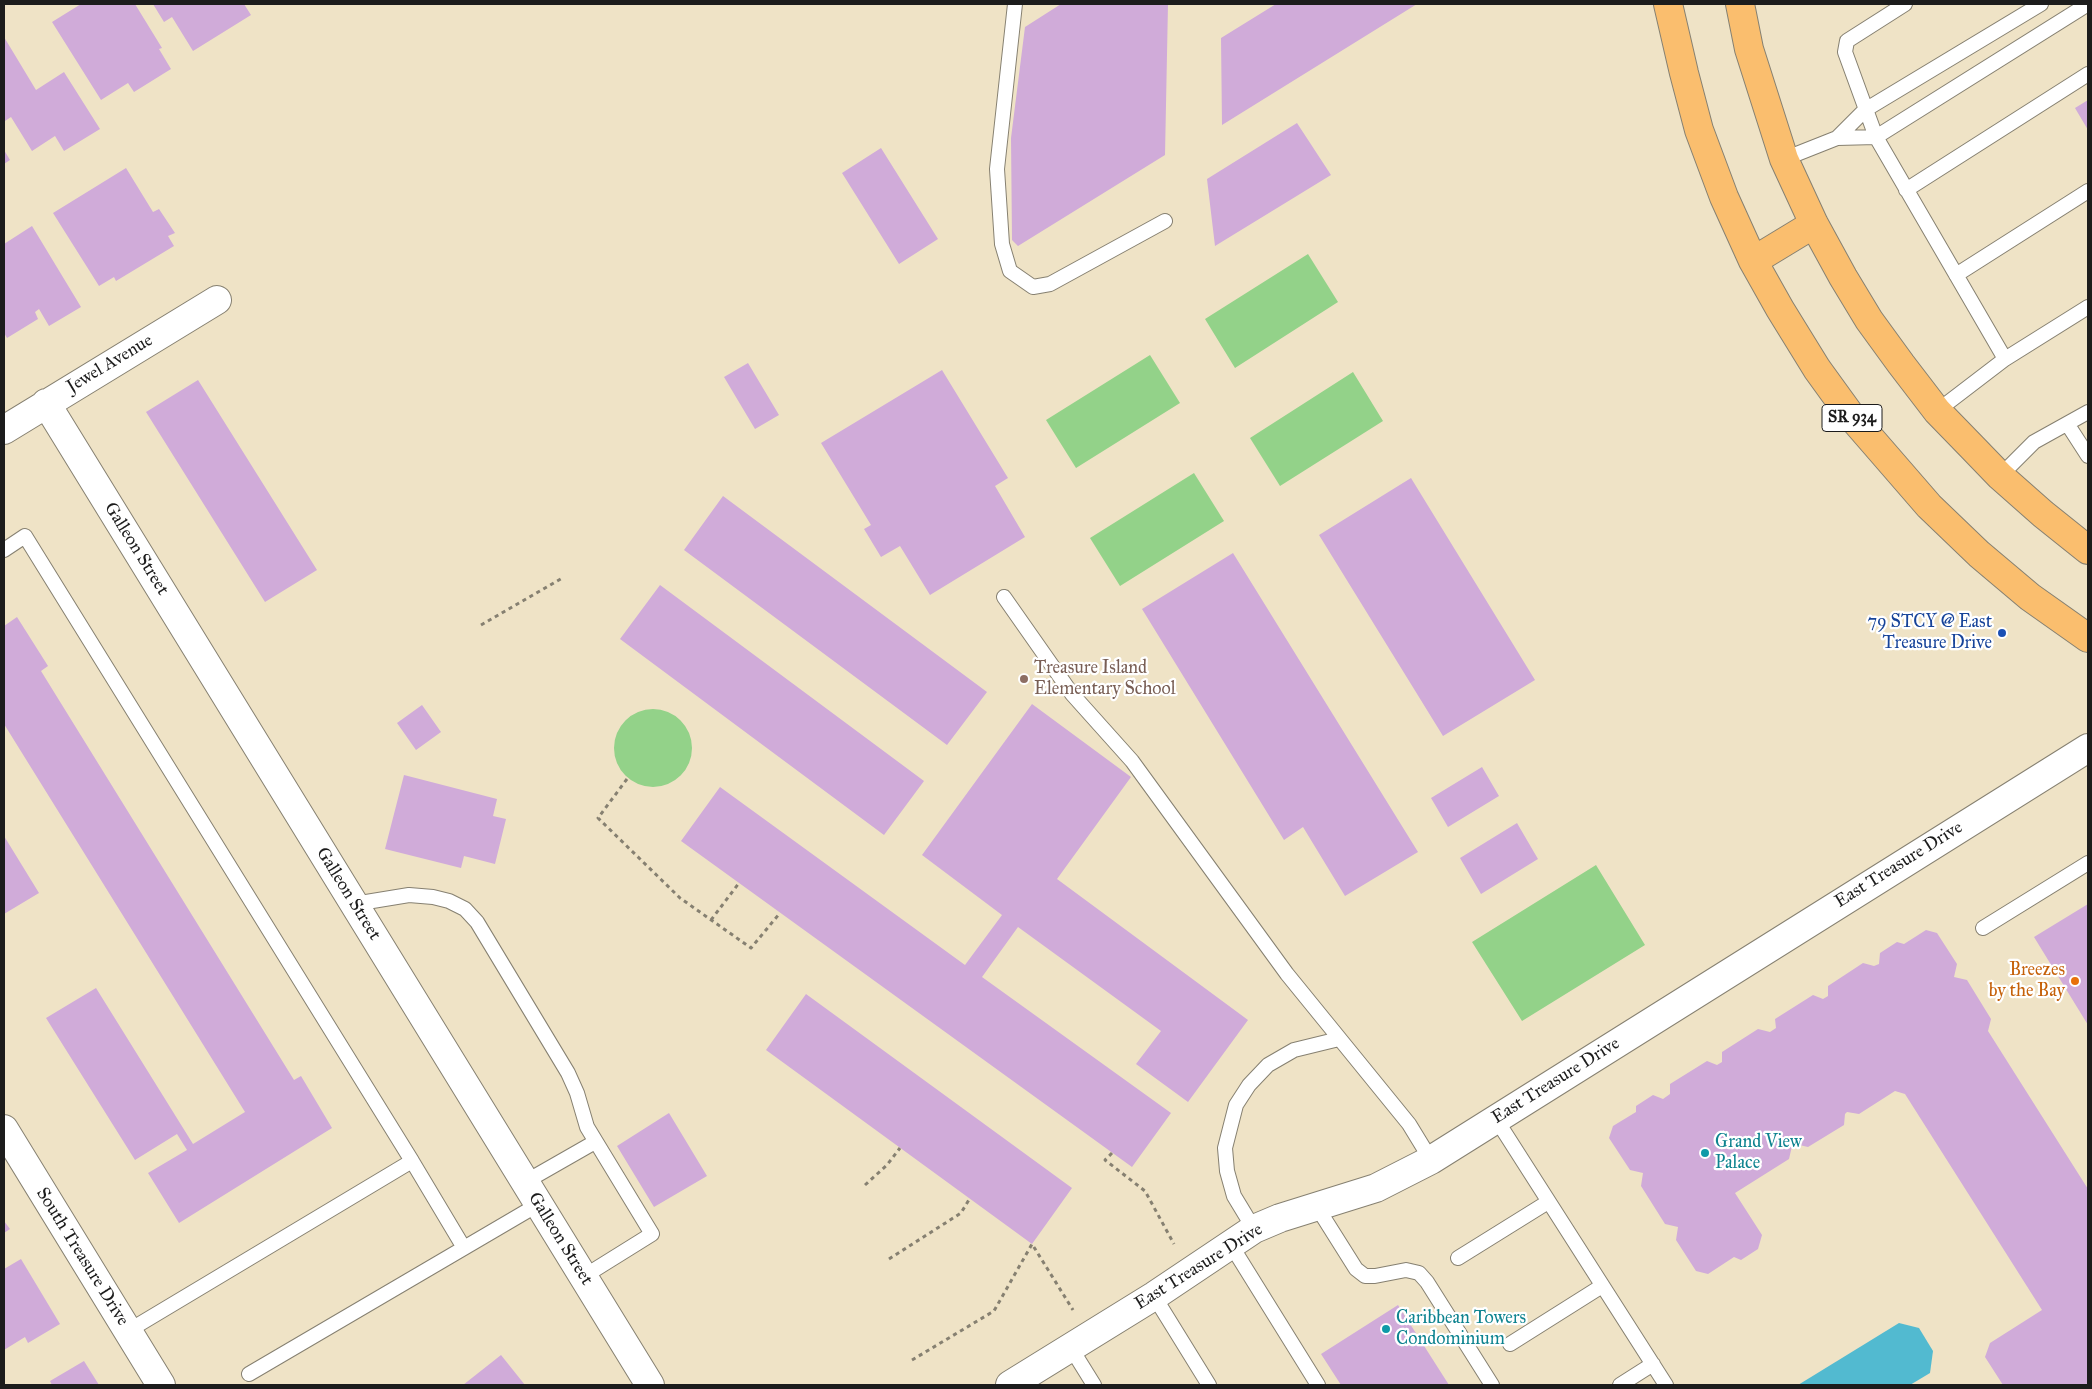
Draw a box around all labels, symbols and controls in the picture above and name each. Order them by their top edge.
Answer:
street label: Jewel Avenue [63,330,157,398]
road number: SR 934 [1822,404,1882,432]
street label: Galleon Street [99,499,173,599]
place label: 79 STCY @ East Treasure Drive [1867,612,1992,654]
marker: 79 STCY @ East Treasure Drive [1996,627,2008,639]
place label: Treasure Island Elementary School [1034,658,1176,701]
marker: Treasure Island Elementary School [1018,673,1030,685]
street label: East Treasure Drive [1831,817,1967,913]
street label: Galleon Street [311,844,385,944]
place label: Breezes by the Bay [1989,960,2065,1002]
marker: Breezes by the Bay [2069,975,2081,987]
street label: East Treasure Drive [1488,1033,1624,1129]
place label: Grand View Palace [1715,1132,1802,1174]
marker: Grand View Palace [1699,1147,1711,1159]
street label: South Treasure Drive [31,1184,133,1330]
street label: Galleon Street [523,1189,597,1289]
street label: East Treasure Drive [1131,1219,1267,1315]
place label: Caribbean Towers Condominium [1396,1308,1526,1350]
marker: Caribbean Towers Condominium [1380,1323,1392,1335]

